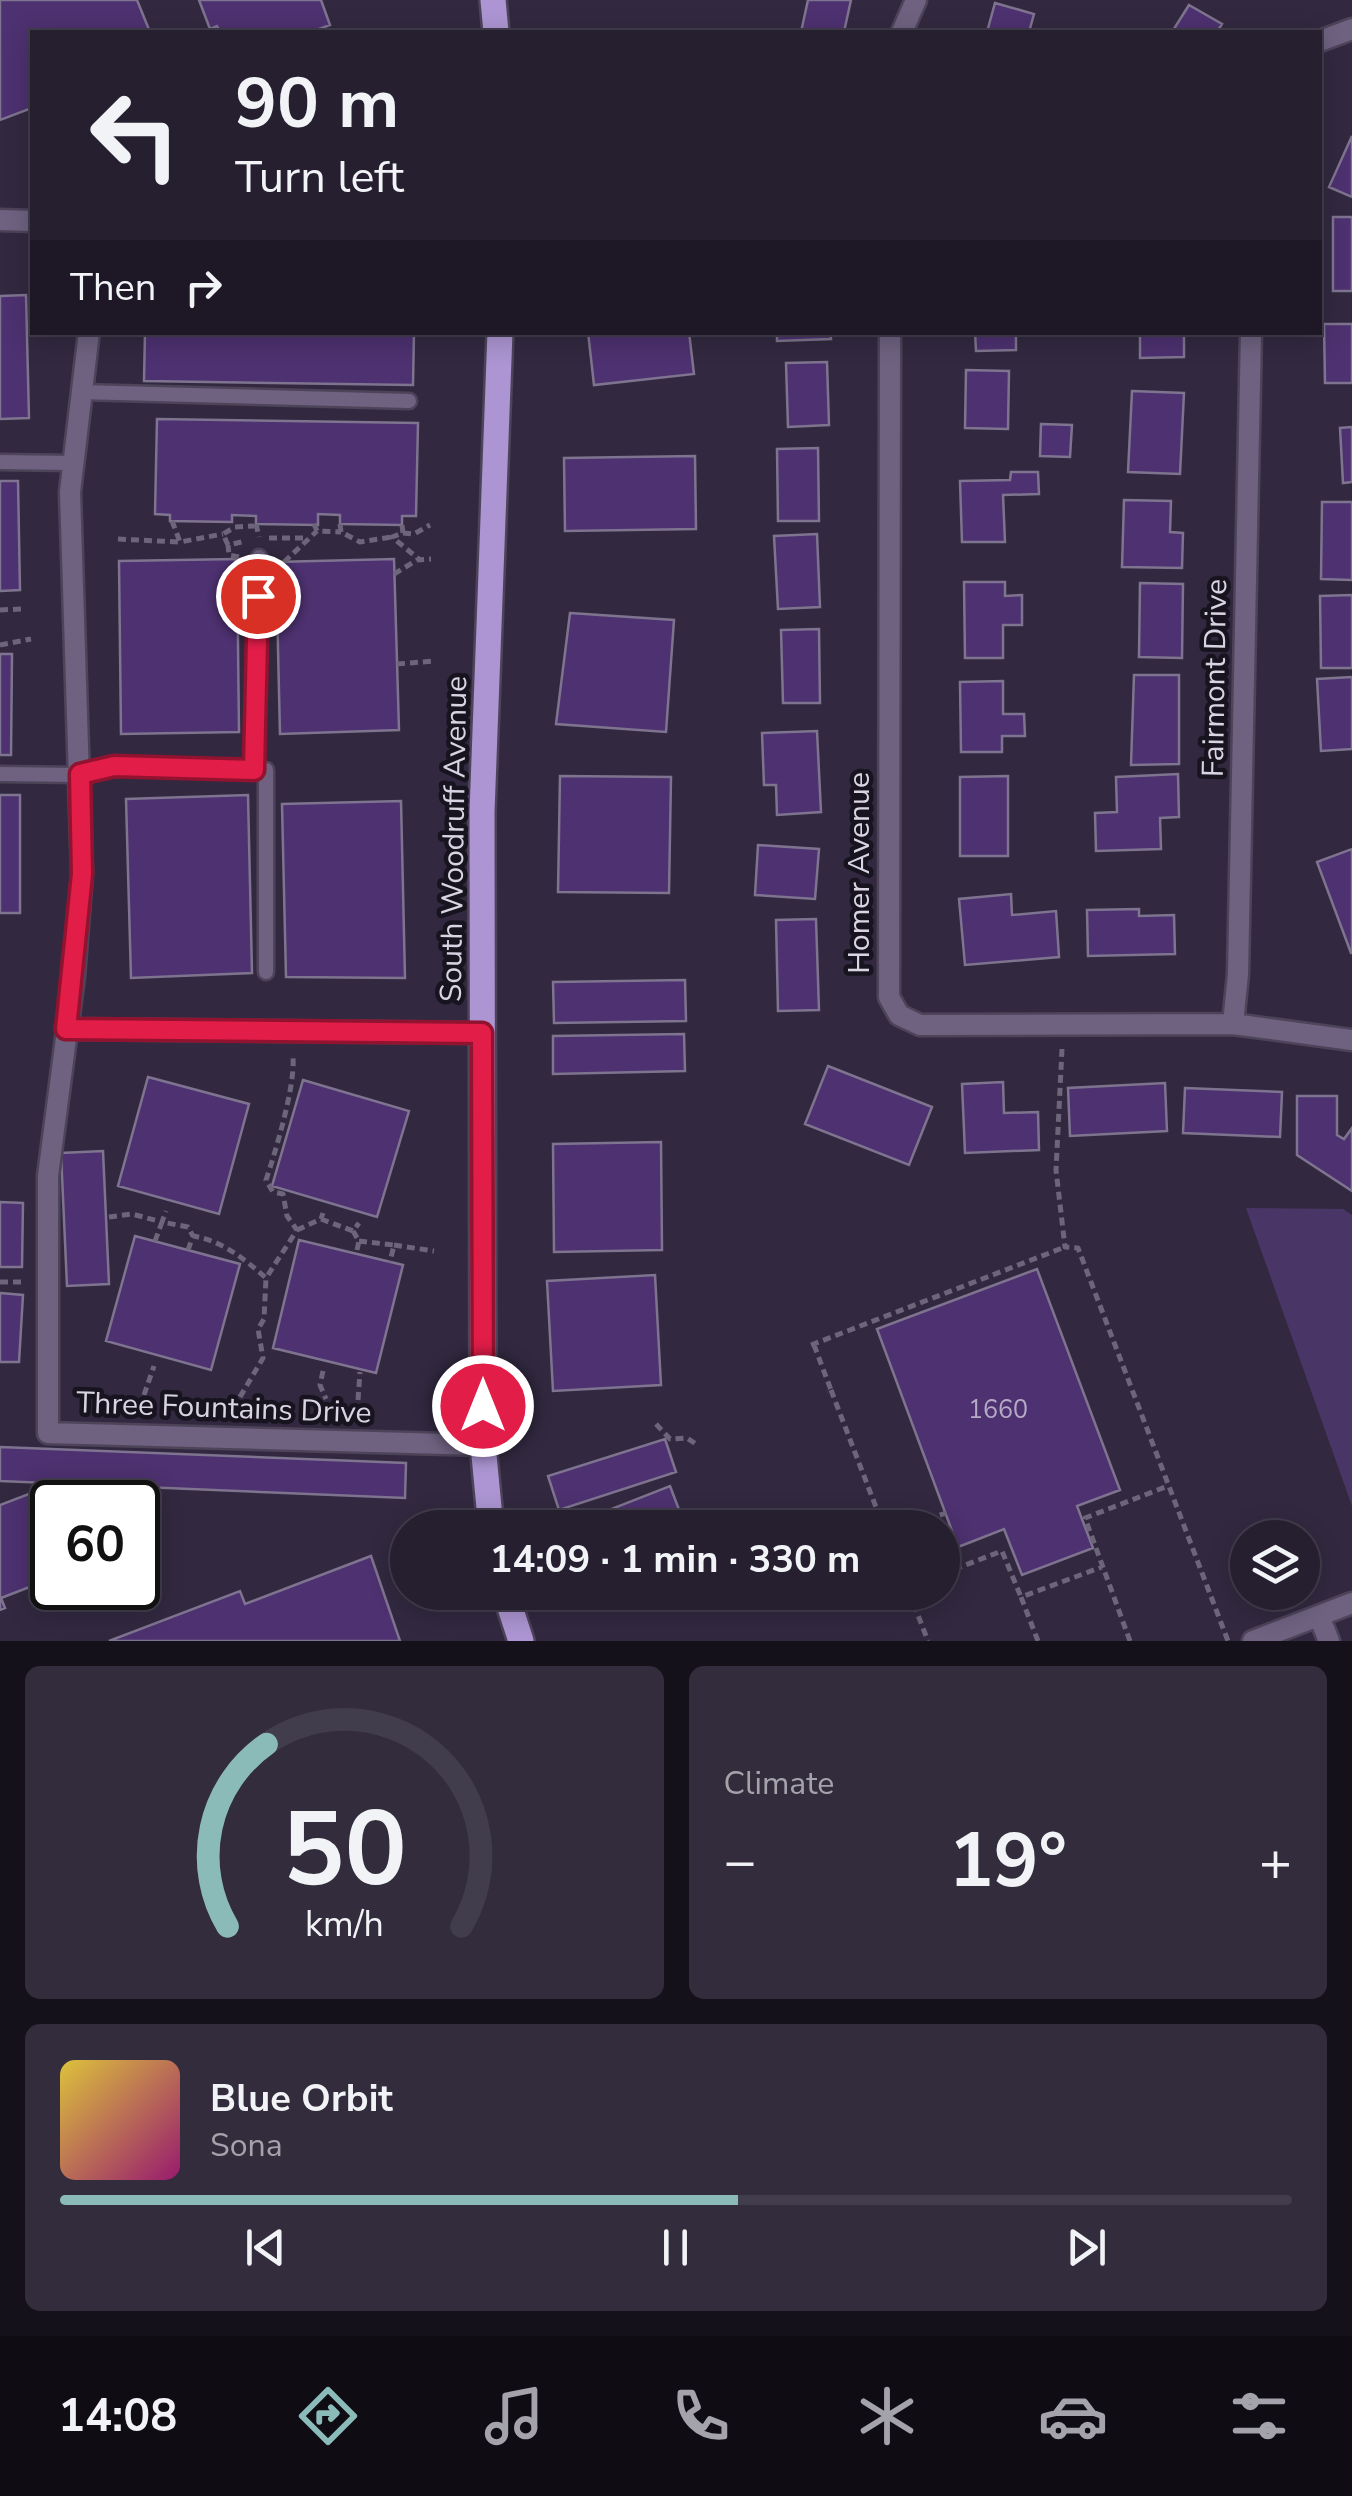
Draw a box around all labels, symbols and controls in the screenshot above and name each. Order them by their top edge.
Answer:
text: 90 m [235,56,399,152]
icon: left [70,70,200,200]
text: Turn left [235,147,404,208]
icon: right [176,260,231,315]
text: Then [70,262,156,313]
pin [216,554,301,639]
icon: arrive [231,569,286,624]
street label: Fairmont Drive [1193,579,1237,777]
street label: South Woodruff Avenue [431,676,477,1002]
street label: Homer Avenue [839,772,880,974]
position arrow [431,1354,535,1458]
street label: Three Fountains Drive [76,1382,372,1434]
house number: 1660 [968,1393,1028,1427]
speed limit sign: 60 [30,1480,160,1610]
map controls [1230,1520,1320,1610]
button: layers [1230,1520,1320,1610]
text: 14:09 · 1 min · 330 m [490,1534,860,1585]
text: Climate [724,1762,834,1805]
text: 50 [282,1779,407,1921]
text: 19° [949,1810,1067,1912]
text: − [724,1824,757,1899]
text: + [1259,1824,1292,1899]
text: km/h [305,1900,384,1949]
text: Blue Orbit [210,2073,393,2124]
text: Sona [210,2124,283,2167]
icon: previous [238,2220,293,2275]
icon: pause [648,2220,703,2275]
icon: next [1059,2220,1114,2275]
icon: directions [293,2381,363,2451]
icon: music [479,2381,549,2451]
icon: phone [666,2381,736,2451]
icon: climate [852,2381,922,2451]
icon: car [1038,2381,1108,2451]
icon: filters [1224,2381,1294,2451]
text: 14:08 [58,2386,177,2447]

